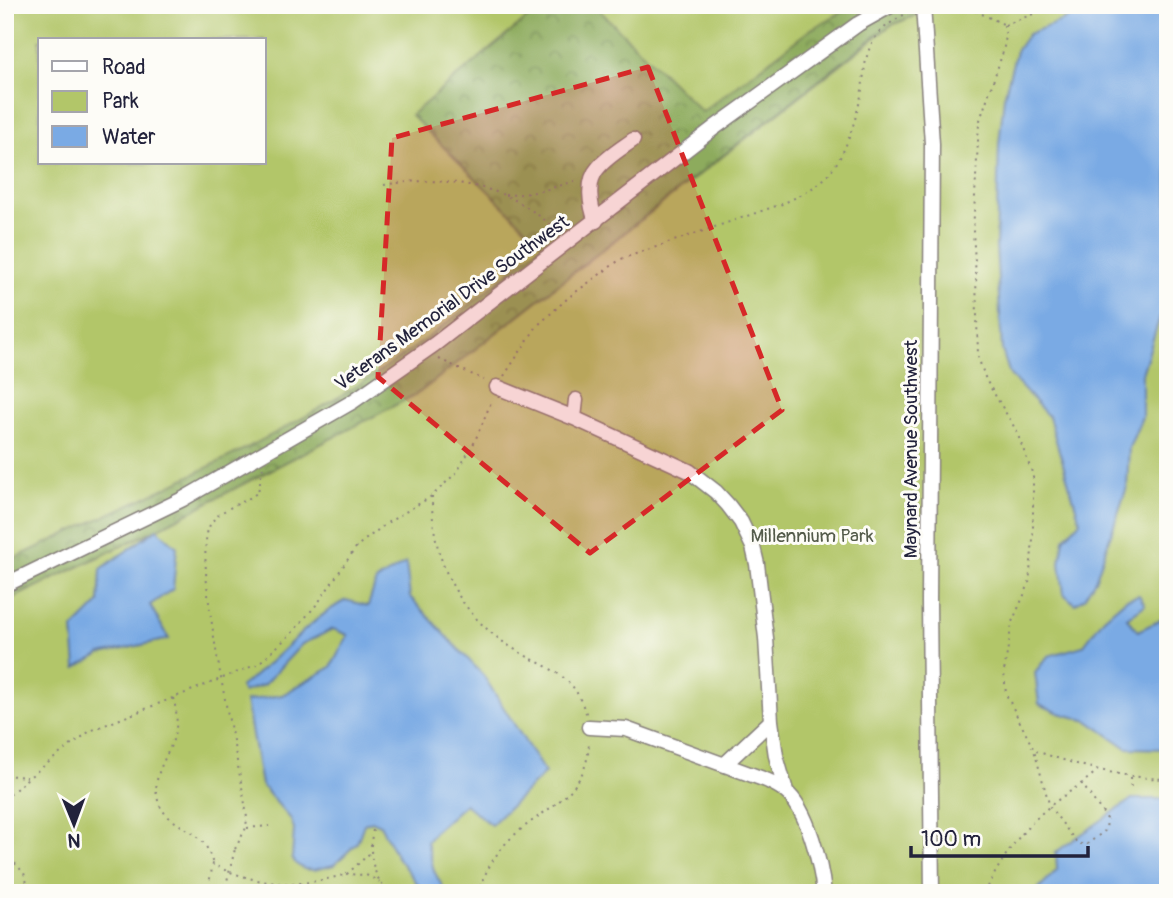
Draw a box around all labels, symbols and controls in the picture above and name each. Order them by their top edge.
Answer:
legend [38,38,266,164]
text: Road [102,54,146,81]
text: Park [102,88,139,115]
text: Water [102,124,156,151]
street label: Veterans Memorial Drive Southwest [330,210,574,396]
street label: Maynard Avenue Southwest [899,339,923,558]
park label: Millennium Park [750,524,874,548]
north arrow [38,790,108,860]
scale bar [911,814,1087,858]
text: 100 m [921,826,981,853]
text: N [68,828,81,852]

